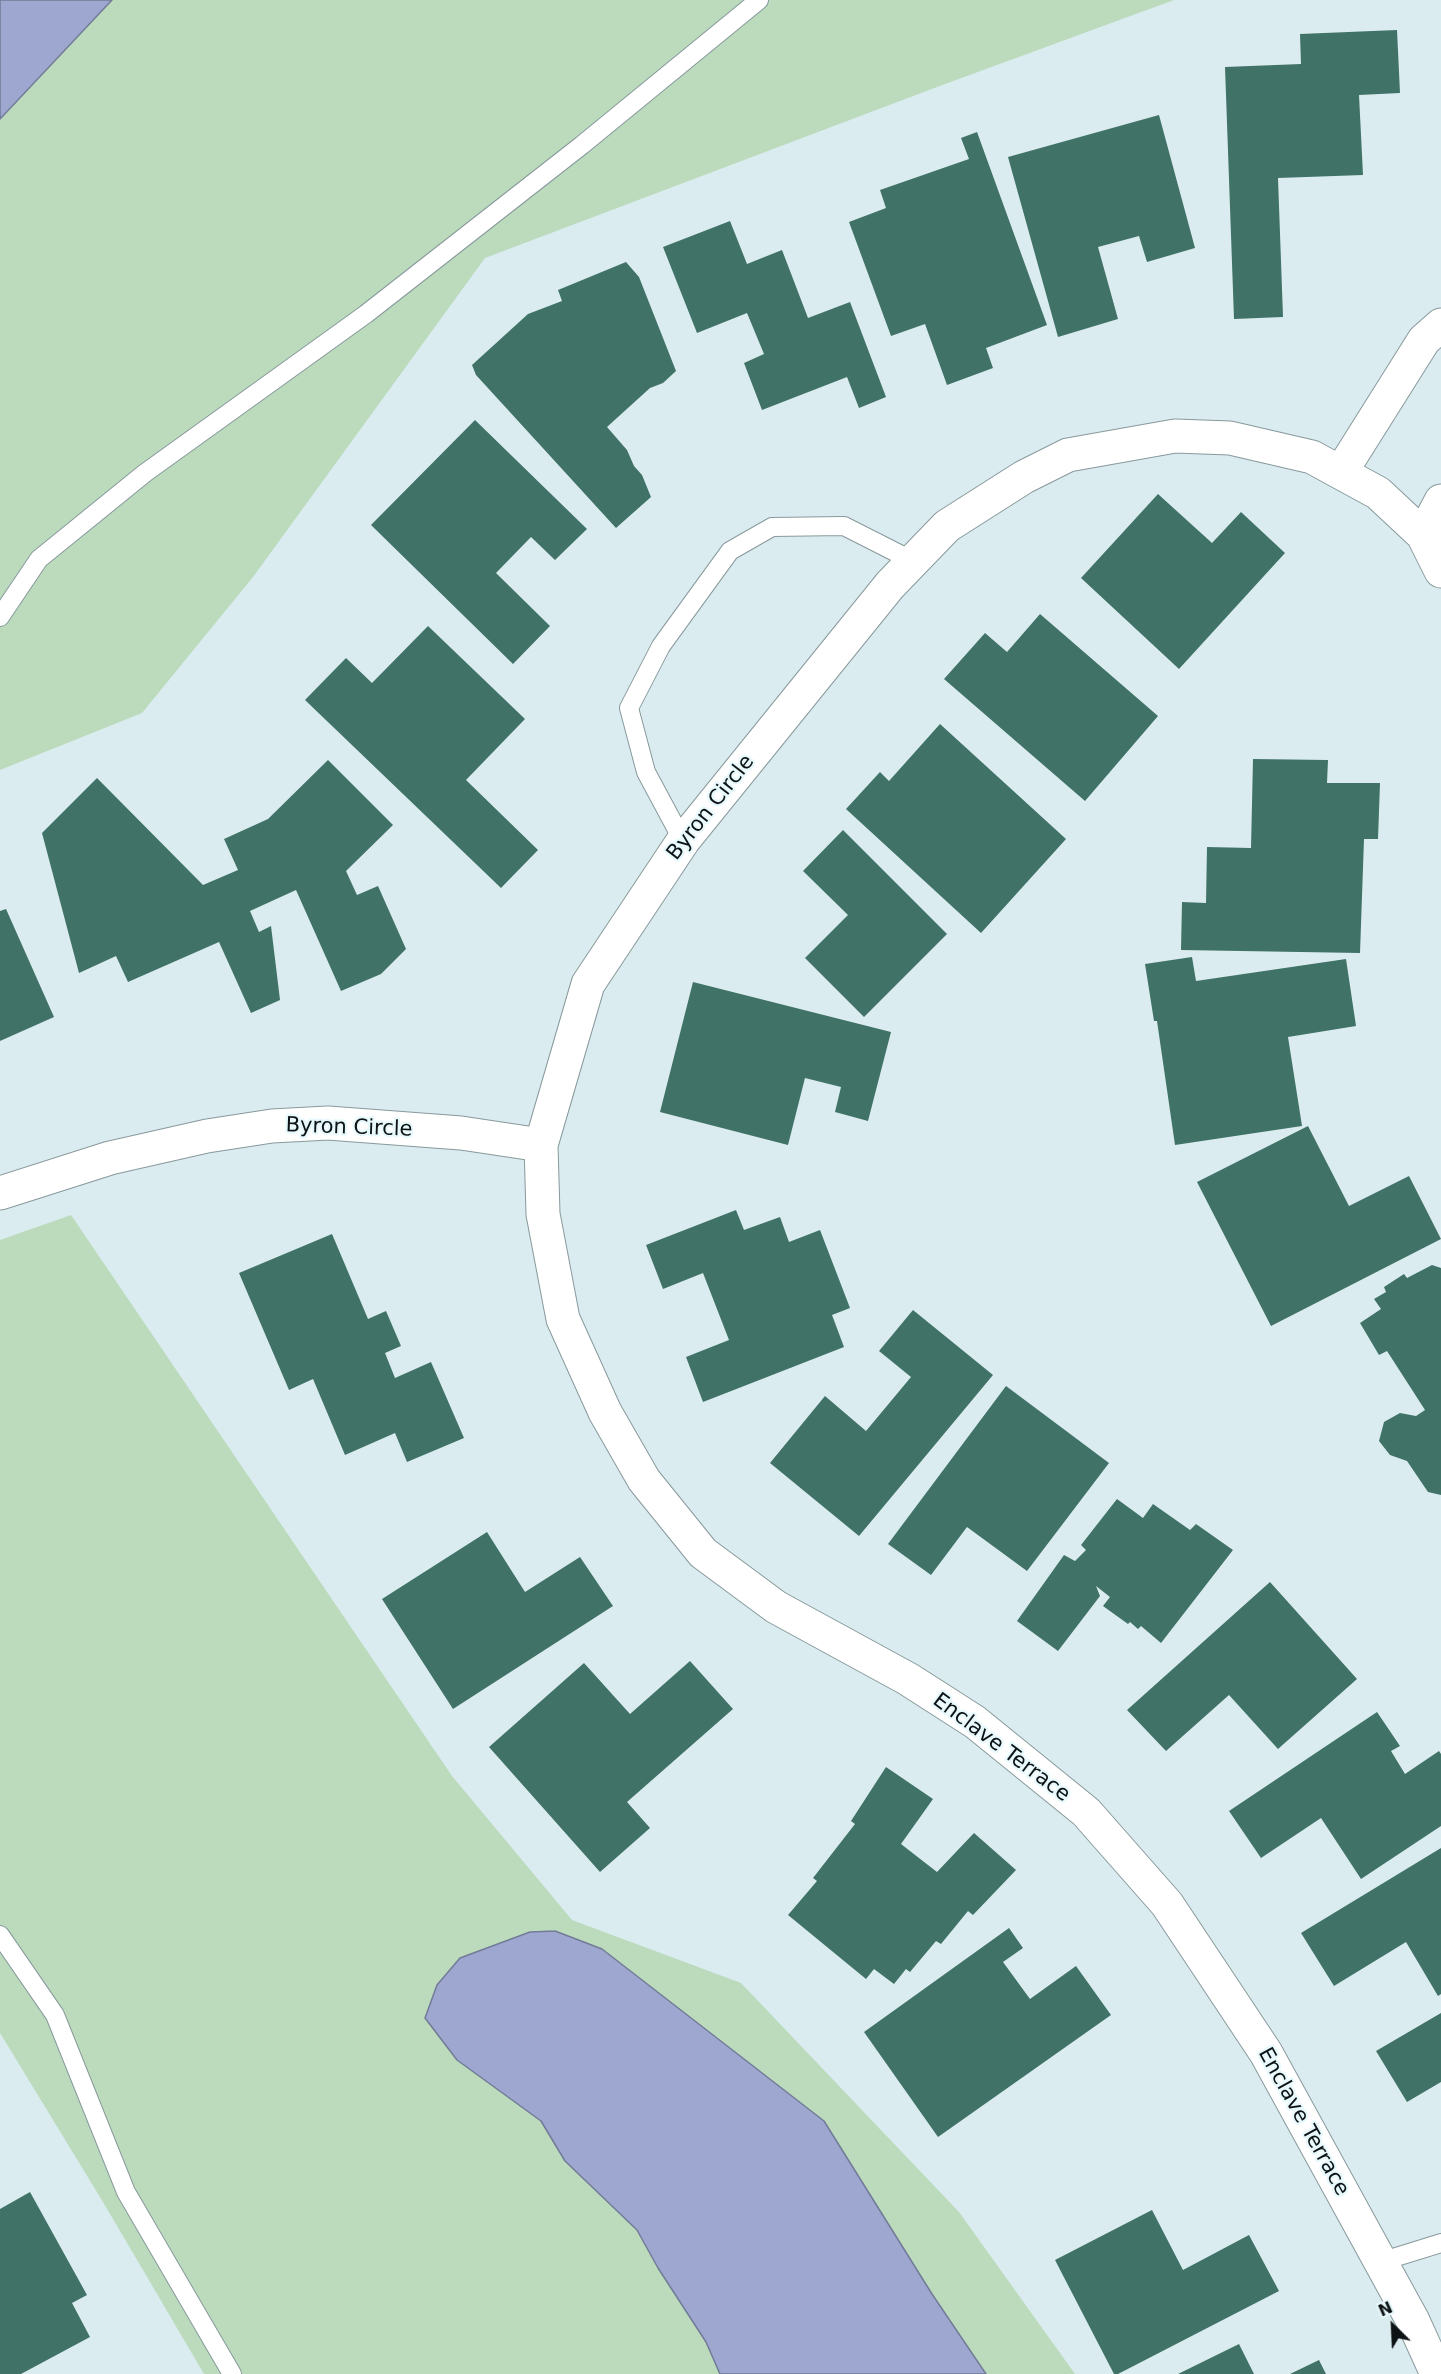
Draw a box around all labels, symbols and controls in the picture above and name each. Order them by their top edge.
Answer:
street label: Byron Circle [662,750,760,866]
street label: Byron Circle [285,1113,413,1143]
street label: Enclave Terrace [927,1688,1075,1808]
street label: Enclave Terrace [1252,2044,1354,2200]
north arrow [1363,2296,1423,2356]
text: N [1375,2298,1395,2321]

